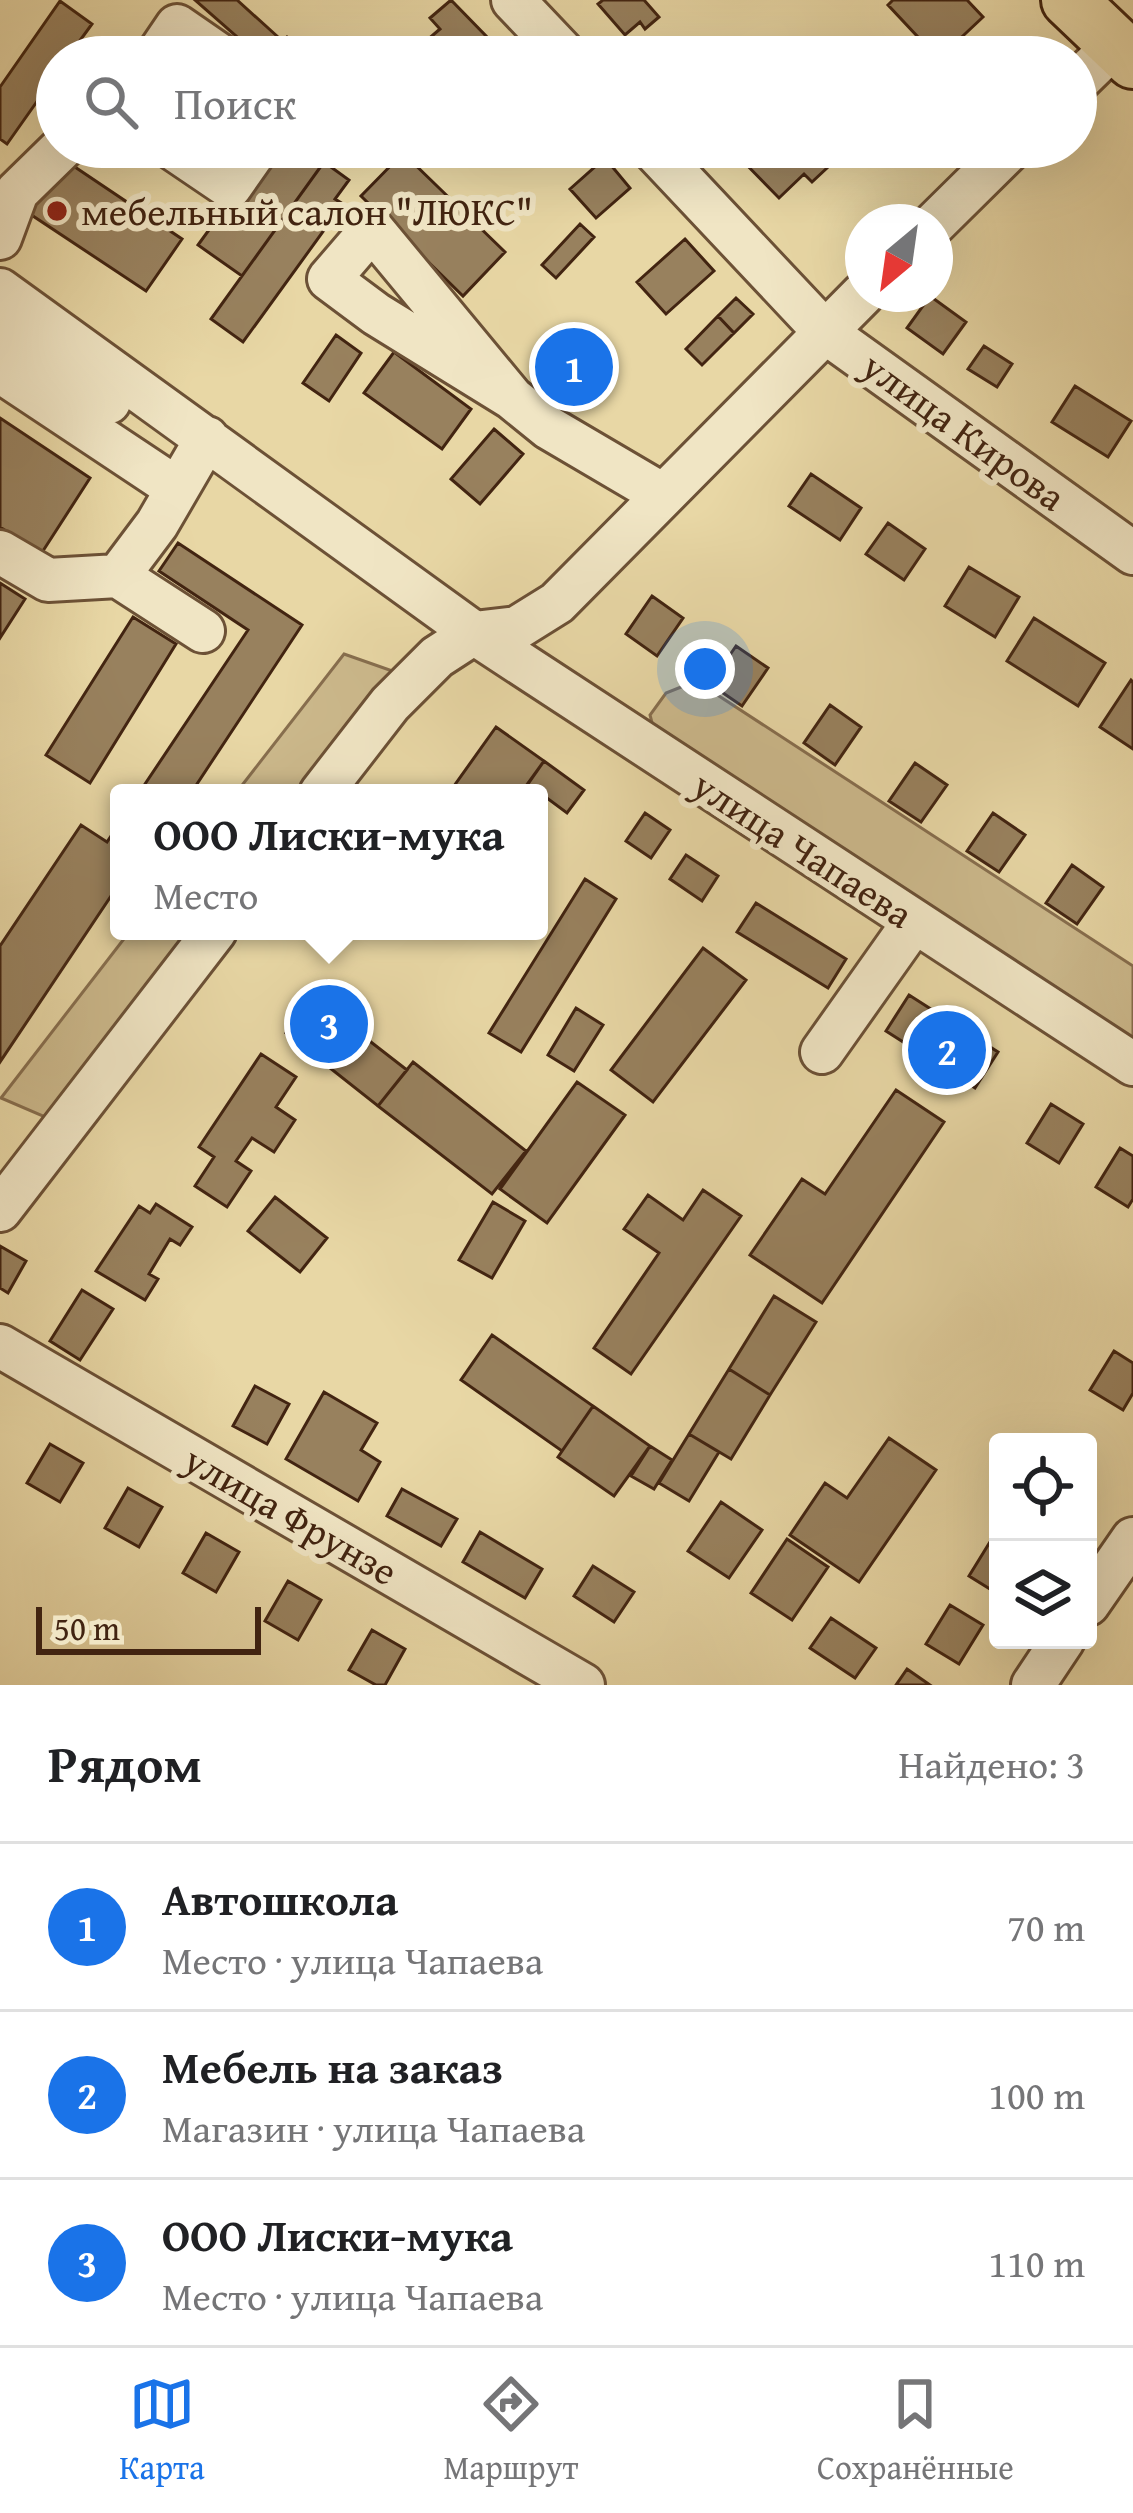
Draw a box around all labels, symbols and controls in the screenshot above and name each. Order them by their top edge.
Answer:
search box [36,36,1097,168]
icon: search [78,69,144,135]
text: Поиск [174,70,296,135]
place label: мебельный салон "ЛЮКС" [81,182,533,239]
marker: мебельный салон "ЛЮКС" [44,198,70,224]
north arrow [845,204,953,312]
pin: 1 [535,322,613,412]
street label: улица Кирова [850,337,1078,524]
your location [675,639,735,699]
street label: улица Чапаева [681,755,925,942]
popup [110,784,548,940]
text: ООО Лиски-мука [154,801,504,866]
text: Место [154,866,258,923]
pin: 3 [290,979,368,1069]
pin: 2 [908,1005,986,1095]
street label: улица Фрунзе [173,1430,409,1599]
map controls [989,1433,1097,1649]
button: locate [989,1433,1097,1541]
button: layers [989,1541,1097,1649]
scale bar [36,1601,261,1654]
text: 50 m [54,1604,120,1652]
text: Рядом [48,1726,202,1801]
text: Найдено: 3 [898,1735,1085,1792]
text: Автошкола [162,1866,398,1931]
text: 1 [77,1898,97,1955]
text: 70 m [1007,1898,1085,1955]
text: Место · улица Чапаева [162,1931,543,1988]
text: Мебель на заказ [162,2034,503,2099]
text: 2 [77,2066,97,2123]
text: 100 m [988,2066,1085,2123]
text: Магазин · улица Чапаева [162,2099,585,2156]
text: ООО Лиски-мука [162,2202,513,2267]
text: 3 [77,2234,97,2291]
text: 110 m [988,2234,1085,2291]
text: Место · улица Чапаева [162,2267,543,2324]
tab: Карта [119,2371,205,2491]
tab: Маршрут [443,2371,578,2491]
tab: Сохранённые [817,2371,1014,2491]

